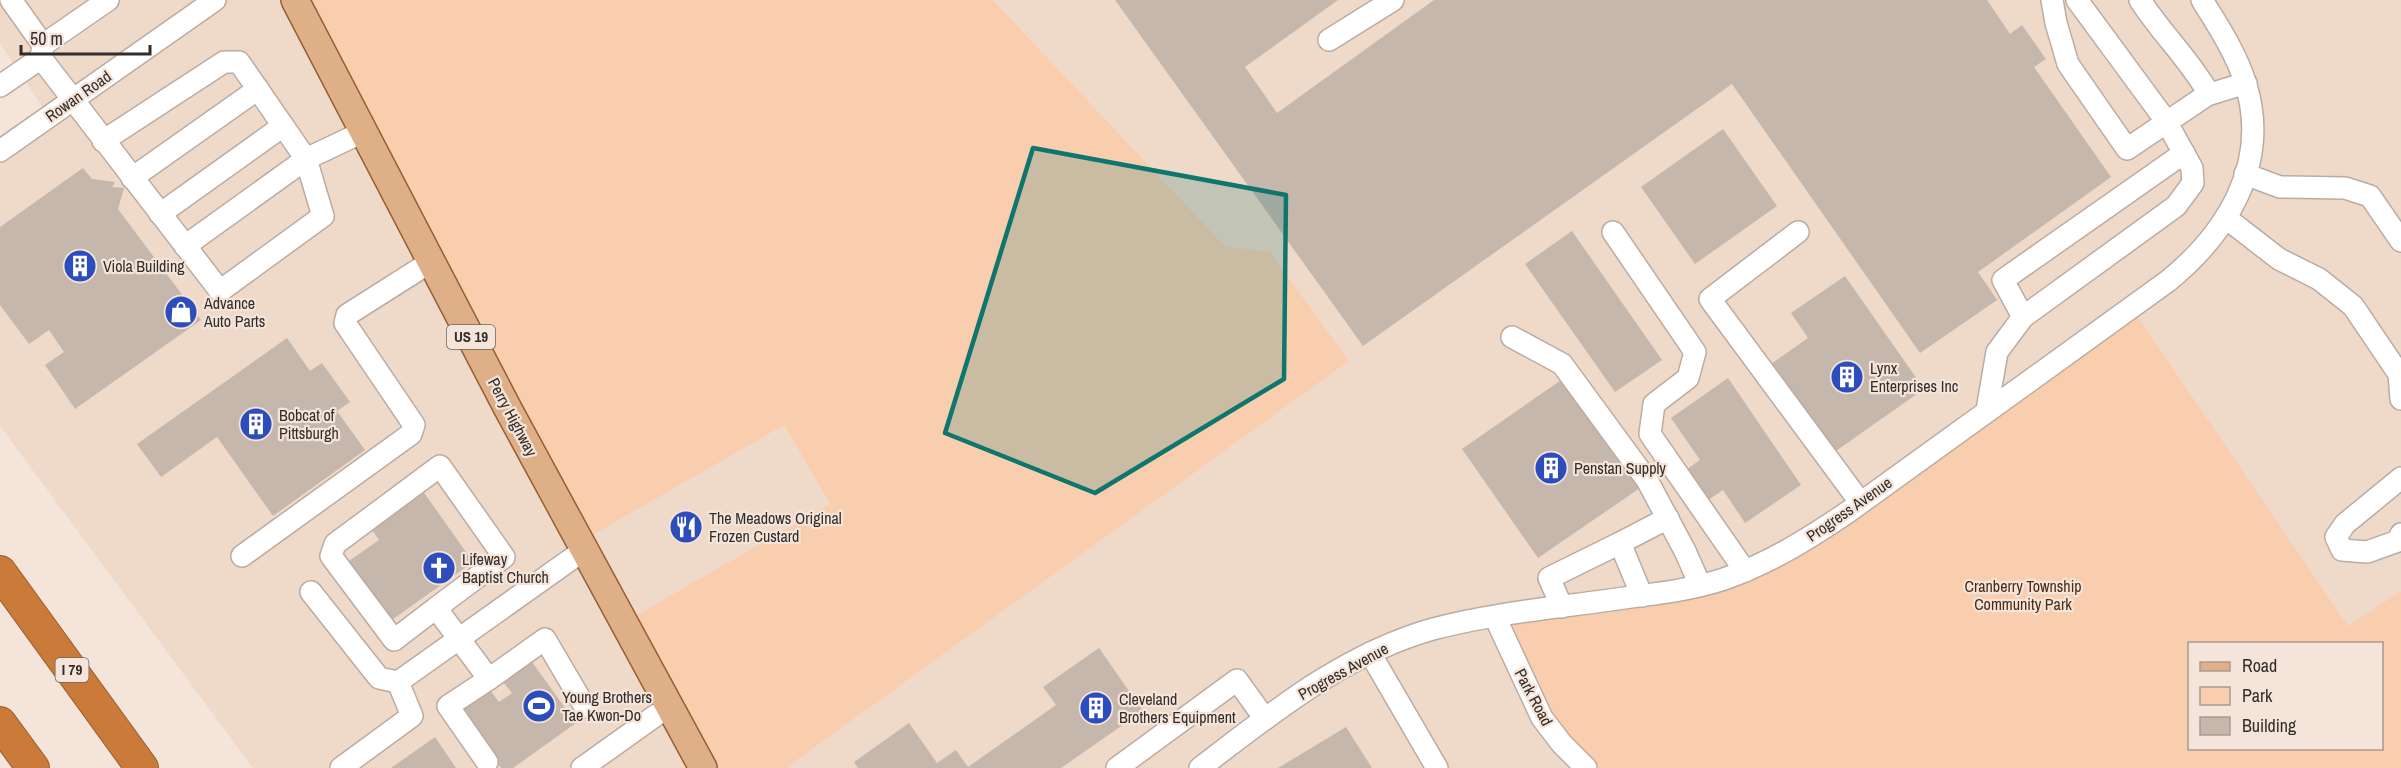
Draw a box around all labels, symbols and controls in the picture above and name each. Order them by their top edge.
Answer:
scale bar [21,18,150,56]
text: 50 m [30,26,63,51]
street label: Rowan Road [41,65,115,127]
building icon: Viola Building [62,248,98,284]
place label: Viola Building [103,255,185,277]
place label: Advance Auto Parts [203,292,265,332]
shop icon: Advance Auto Parts [163,294,199,330]
road number: US 19 [447,325,495,349]
place label: Lynx Enterprises Inc [1870,357,1959,397]
building icon: Lynx Enterprises Inc [1829,359,1865,395]
street label: Perry Highway [483,374,543,461]
place label: Bobcat of Pittsburgh [279,404,339,444]
building icon: Bobcat of Pittsburgh [238,406,274,442]
building icon: Penstan Supply [1533,450,1569,486]
place label: Penstan Supply [1574,457,1666,479]
street label: Progress Avenue [1802,471,1896,547]
place label: The Meadows Original Frozen Custard [709,507,842,547]
restaurant icon: The Meadows Original Frozen Custard [668,509,704,545]
place label: Lifeway Baptist Church [462,548,549,588]
church icon: Lifeway Baptist Church [421,550,457,586]
park label: Cranberry Township Community Park [1964,575,2082,615]
street label: Progress Avenue [1294,637,1392,705]
legend [2188,642,2383,750]
text: Road [2242,653,2277,678]
road number: I 79 [56,658,88,682]
street label: Park Road [1510,664,1558,730]
text: Park [2242,683,2273,708]
place label: Young Brothers Tae Kwon-Do [562,686,652,726]
sports icon: Young Brothers Tae Kwon-Do [521,688,557,724]
place label: Cleveland Brothers Equipment [1119,688,1236,728]
building icon: Cleveland Brothers Equipment [1078,690,1114,726]
text: Building [2242,713,2297,738]

